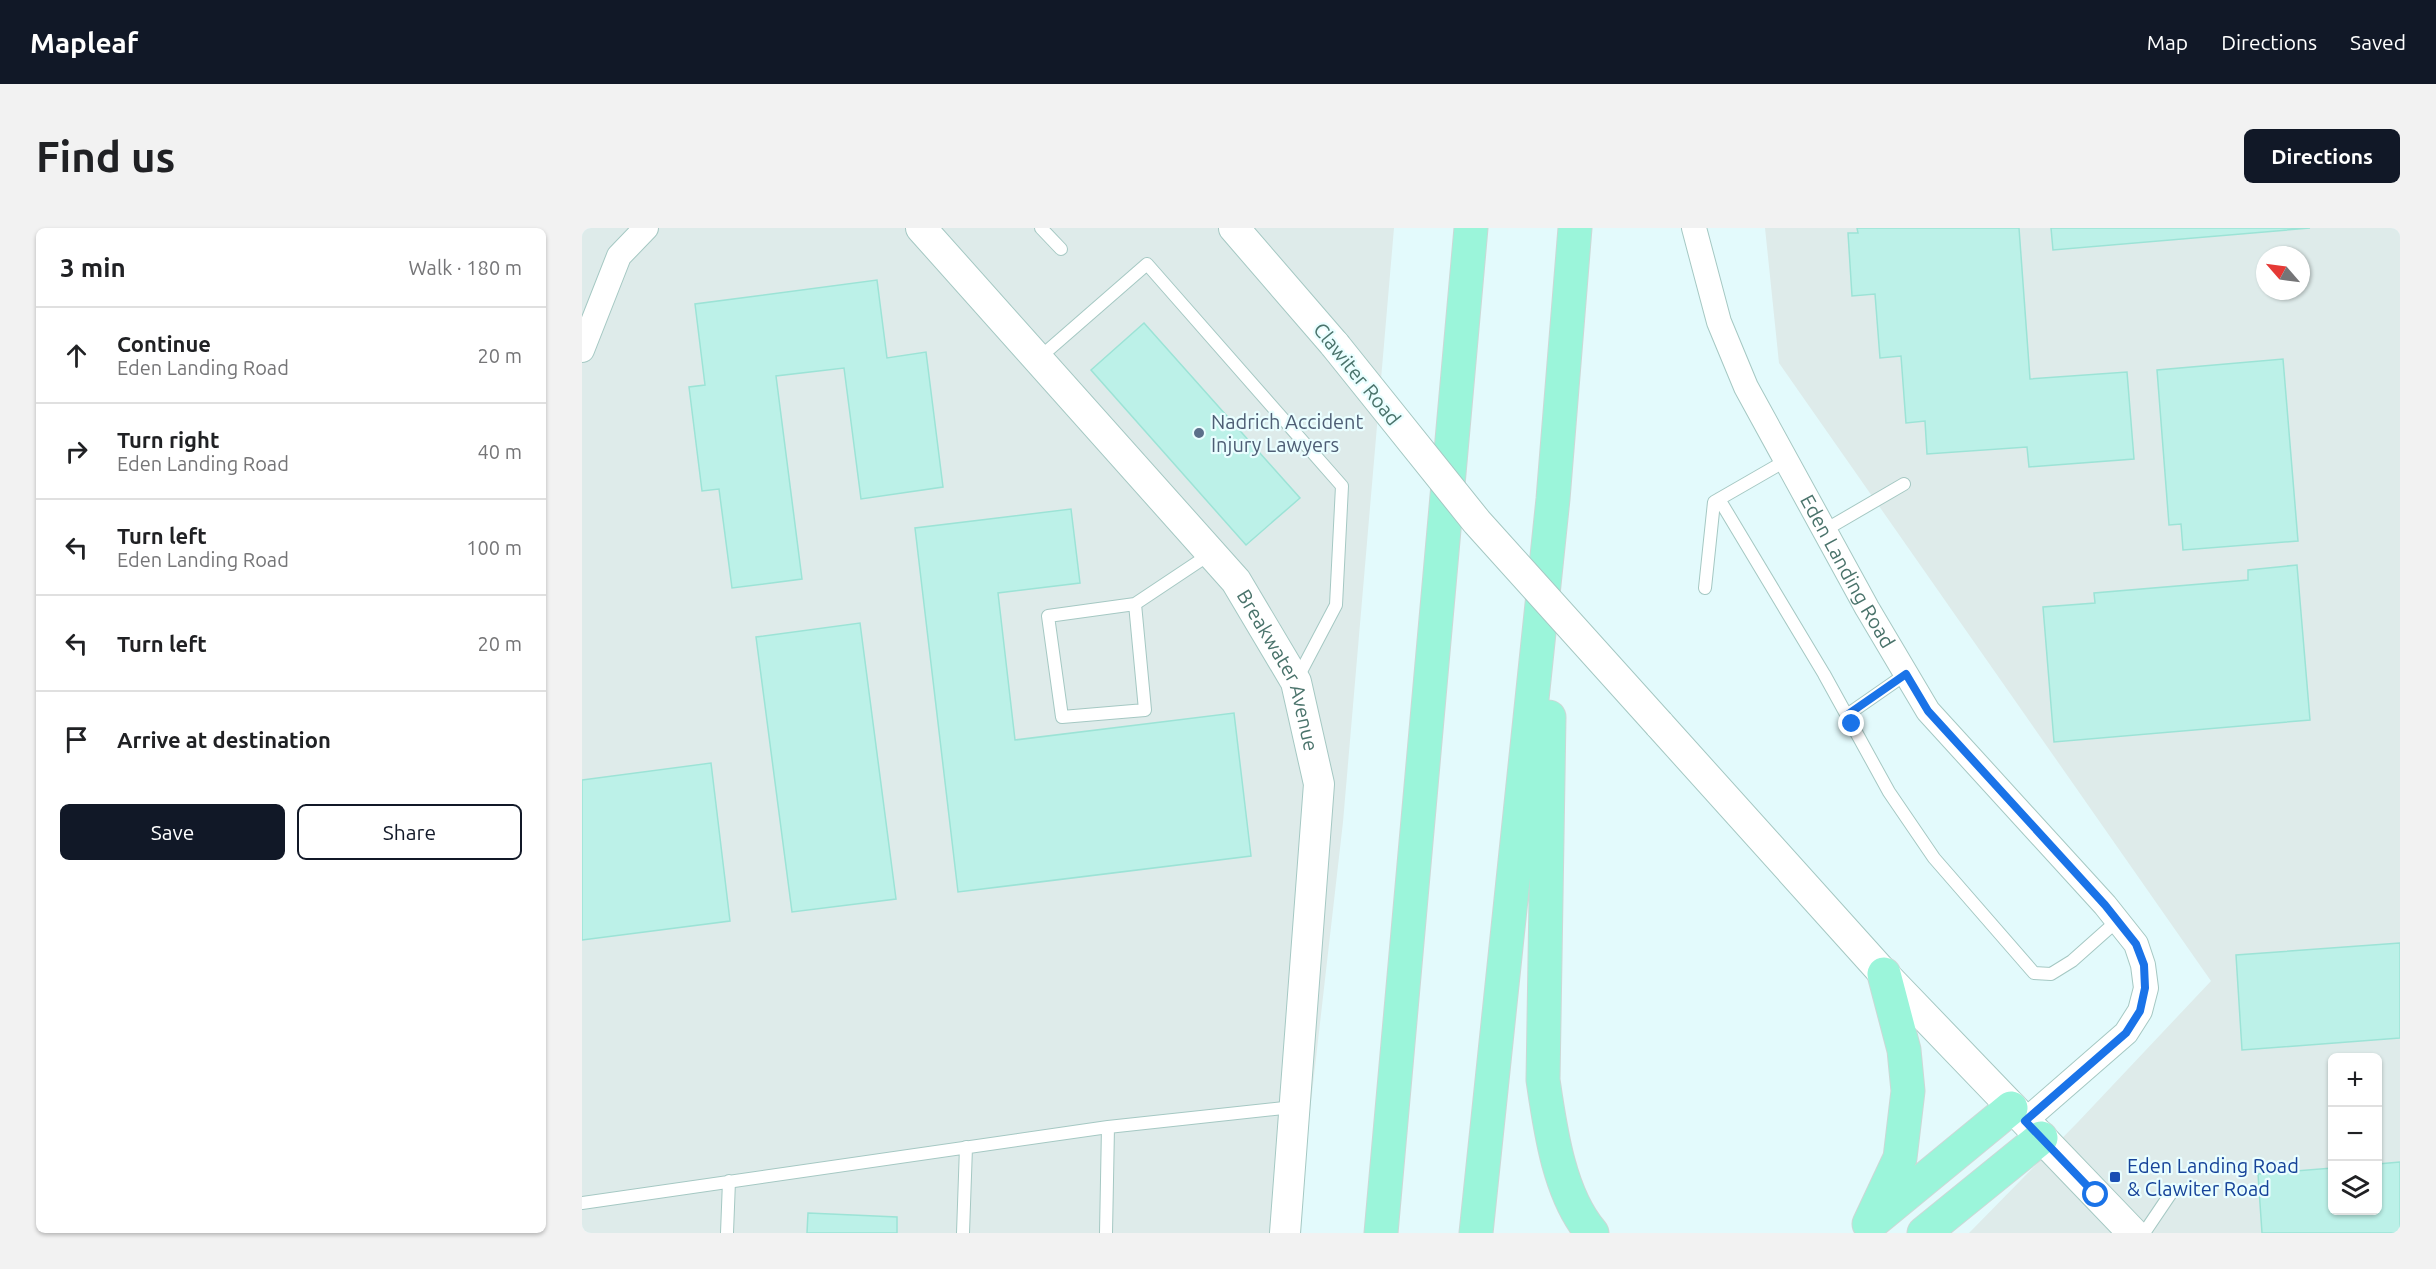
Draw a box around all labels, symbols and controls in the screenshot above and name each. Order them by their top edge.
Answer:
text: Mapleaf [30,27,138,58]
text: Map [2147,30,2188,54]
text: Directions [2221,30,2317,54]
text: Saved [2350,30,2406,54]
button: Directions [2244,129,2400,183]
text: Find us [36,133,175,180]
north arrow [2256,246,2310,300]
text: 3 min [60,253,126,282]
text: Walk · 180 m [409,256,522,279]
street label: Clawiter Road [1309,318,1406,430]
text: Continue [117,331,211,356]
icon: ahead [60,339,93,372]
text: 20 m [478,344,522,367]
text: Eden Landing Road [117,356,289,379]
place label: Nadrich Accident Injury Lawyers [1211,410,1364,456]
marker: Nadrich Accident Injury Lawyers [1192,426,1206,440]
text: Turn right [117,427,219,452]
icon: right [60,435,93,468]
text: 40 m [478,440,522,463]
text: Eden Landing Road [117,452,289,475]
street label: Eden Landing Road [1796,490,1900,652]
text: Turn left [117,523,207,548]
icon: left [60,531,93,564]
text: 100 m [466,536,522,559]
text: Eden Landing Road [117,548,289,571]
street label: Breakwater Avenue [1233,585,1323,753]
icon: left [60,627,93,660]
text: Turn left [117,631,207,656]
text: 20 m [478,632,522,655]
route end [1838,710,1864,736]
icon: arrive [60,723,93,756]
text: Arrive at destination [117,727,331,752]
button: Save [60,804,285,860]
button: Share [297,804,522,860]
map controls [2328,1053,2382,1215]
button: + [2328,1053,2382,1107]
button: − [2328,1107,2382,1161]
place label: Eden Landing Road & Clawiter Road [2127,1154,2299,1200]
button: layers [2328,1161,2382,1215]
marker: Eden Landing Road & Clawiter Road [2108,1170,2122,1184]
route start [2082,1181,2108,1207]

